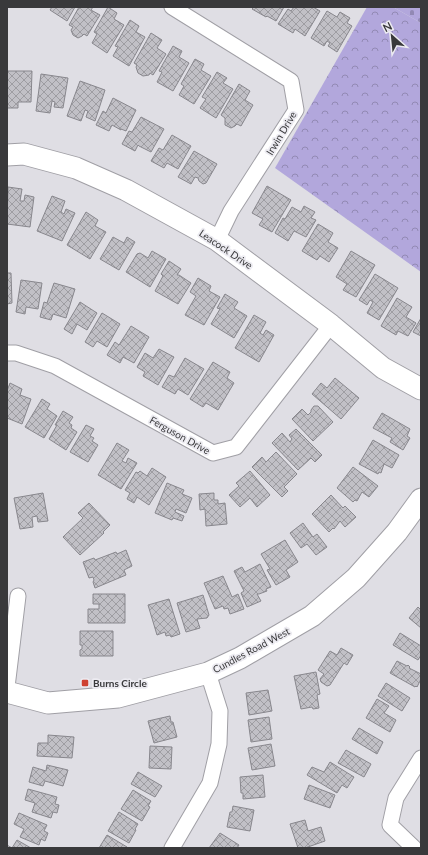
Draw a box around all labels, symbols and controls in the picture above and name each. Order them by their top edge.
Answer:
north arrow [372,16,412,56]
text: N [381,19,394,34]
street label: Irwin Drive [263,109,299,157]
street label: Leacock Drive [197,227,255,271]
street label: Ferguson Drive [148,414,212,456]
street label: Cundles Road West [210,624,292,675]
place label: Burns Circle [93,677,147,689]
marker: Burns Circle [80,678,90,688]

